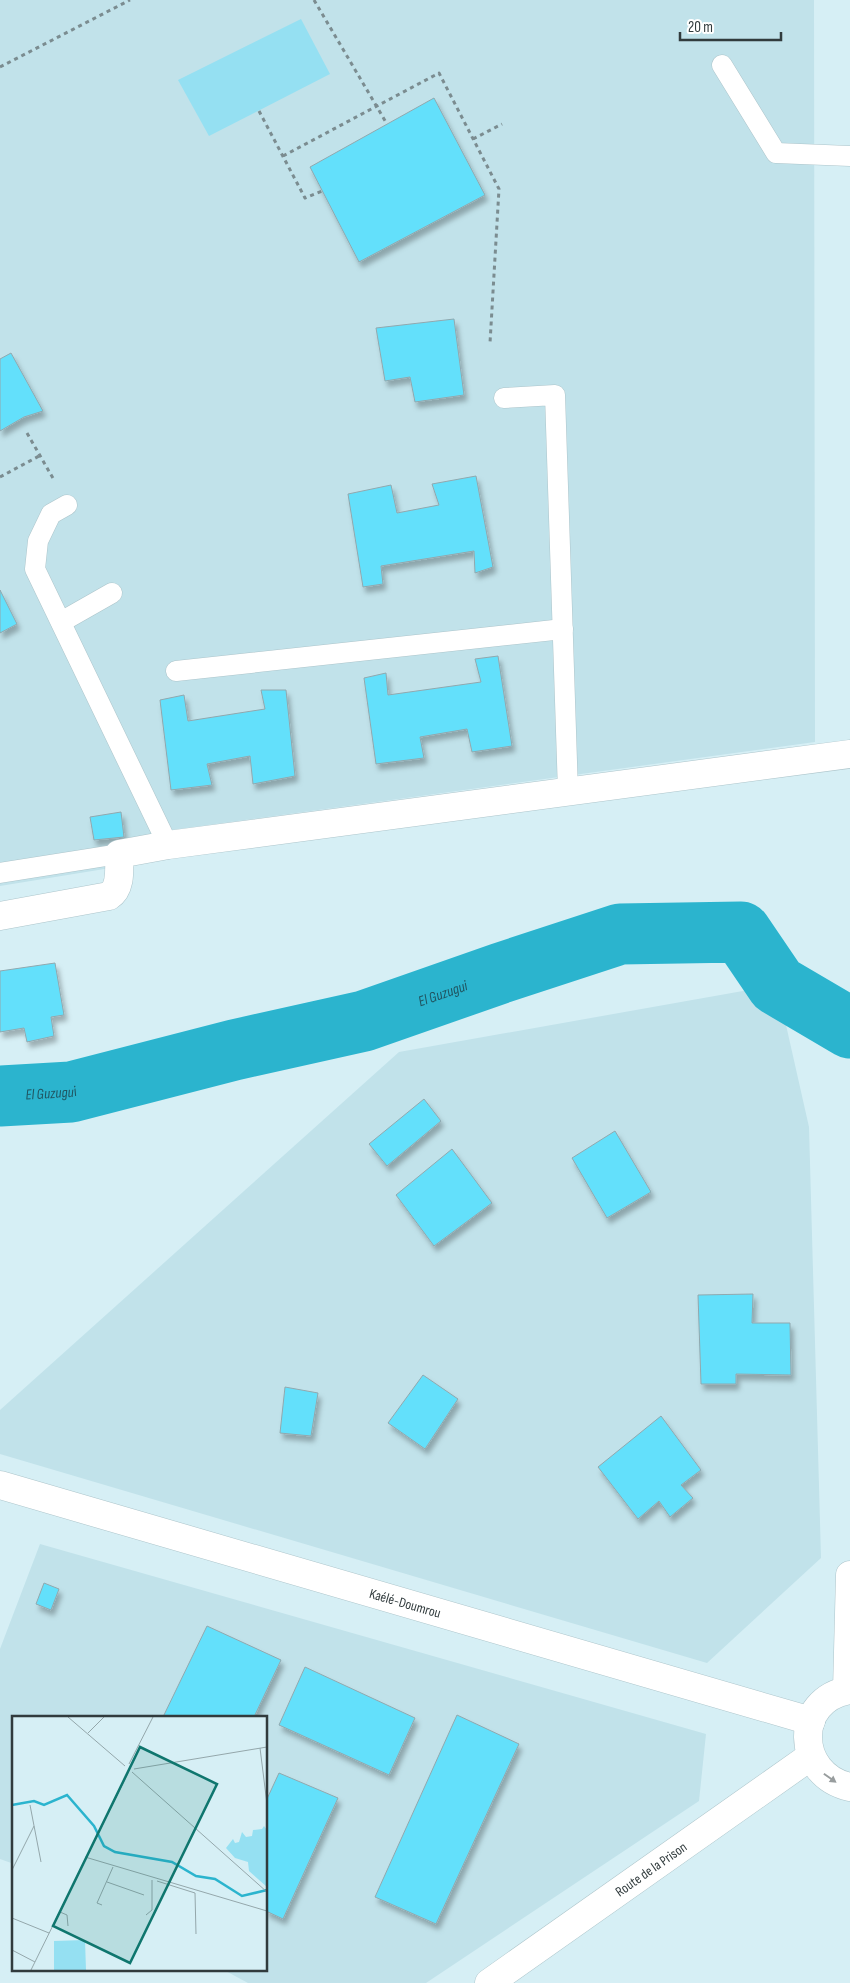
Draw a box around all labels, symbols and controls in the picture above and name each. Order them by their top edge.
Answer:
scale bar [680,10,781,42]
text: 20 m [688,18,713,37]
water label: El Guzugui [415,976,471,1011]
water label: El Guzugui [25,1081,80,1104]
street label: Kaélé-Doumrou [367,1584,443,1621]
inset map [12,1716,268,1970]
one-way arrow [823,1773,837,1783]
street label: Route de la Prison [612,1838,690,1900]

